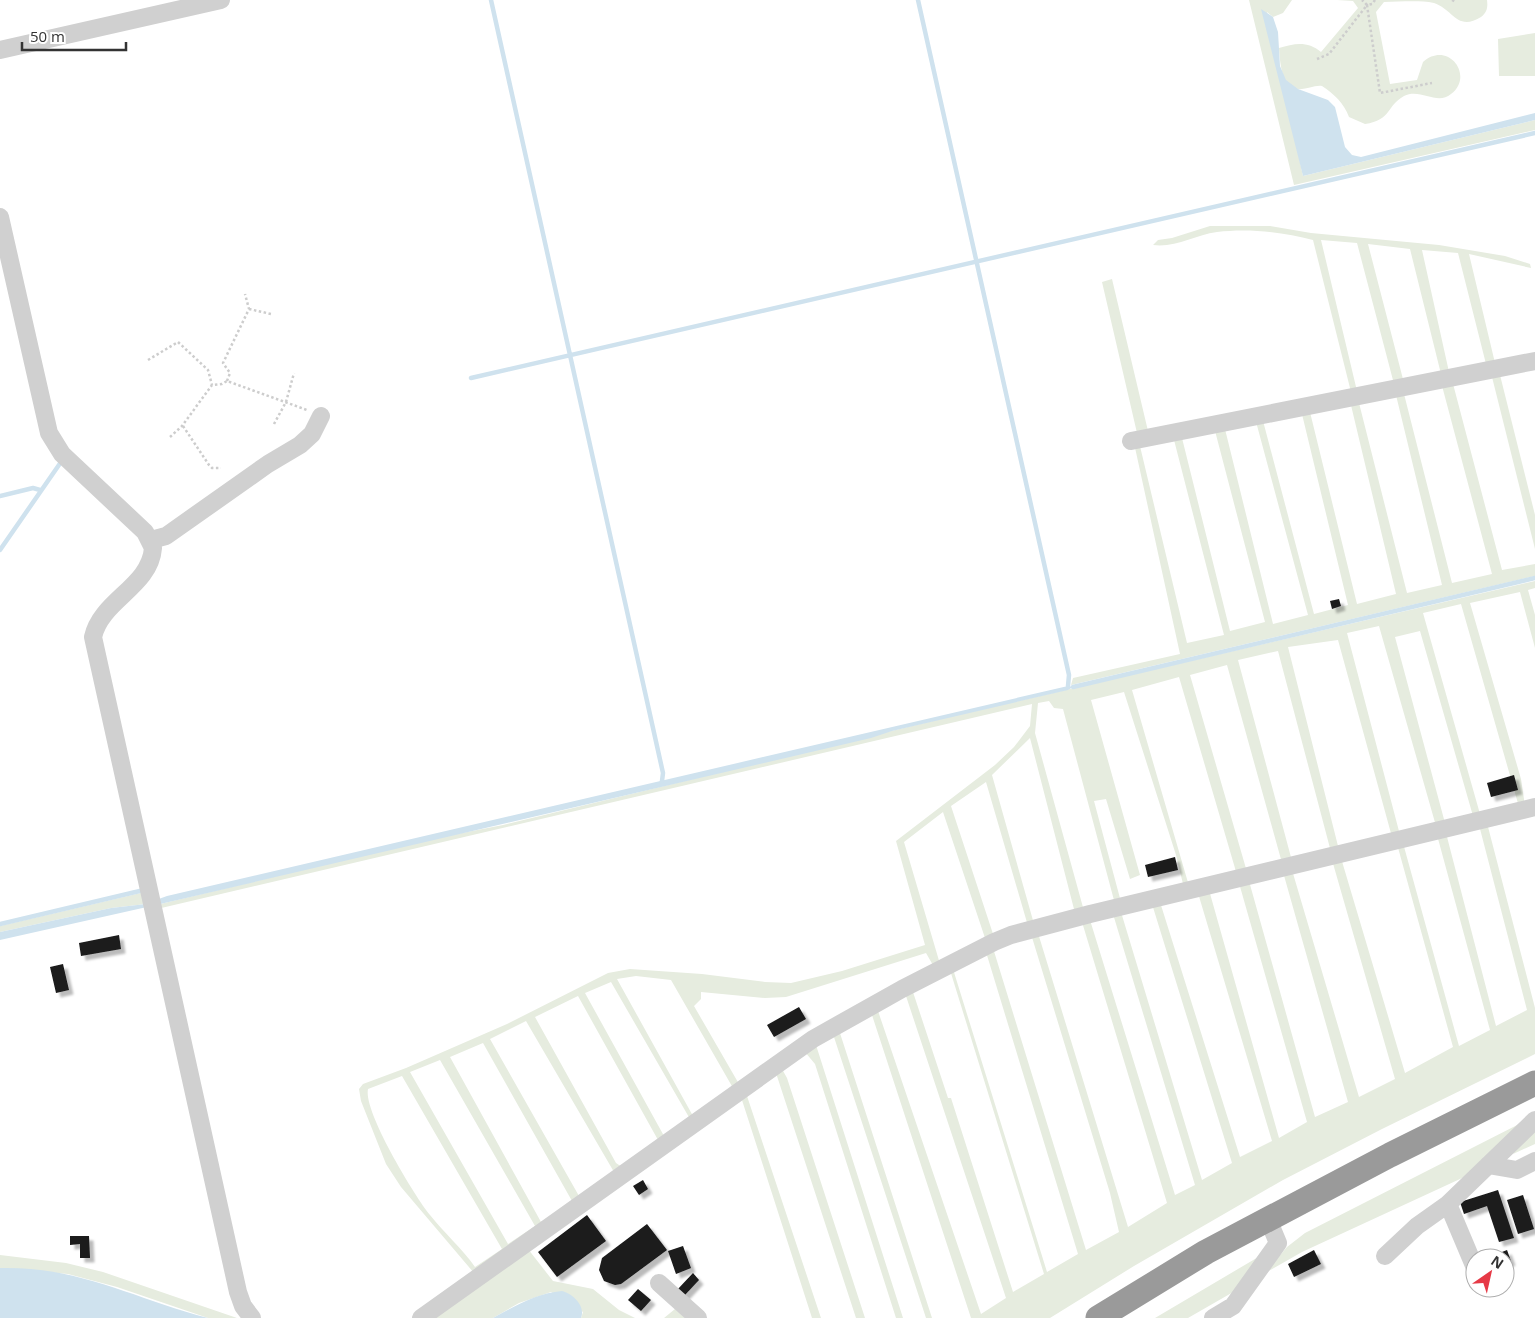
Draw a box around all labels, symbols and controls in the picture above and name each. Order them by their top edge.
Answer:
scale bar [22,20,126,52]
text: 50 m [30,26,65,46]
north arrow [1465,1248,1515,1298]
text: N [1488,1251,1508,1273]

